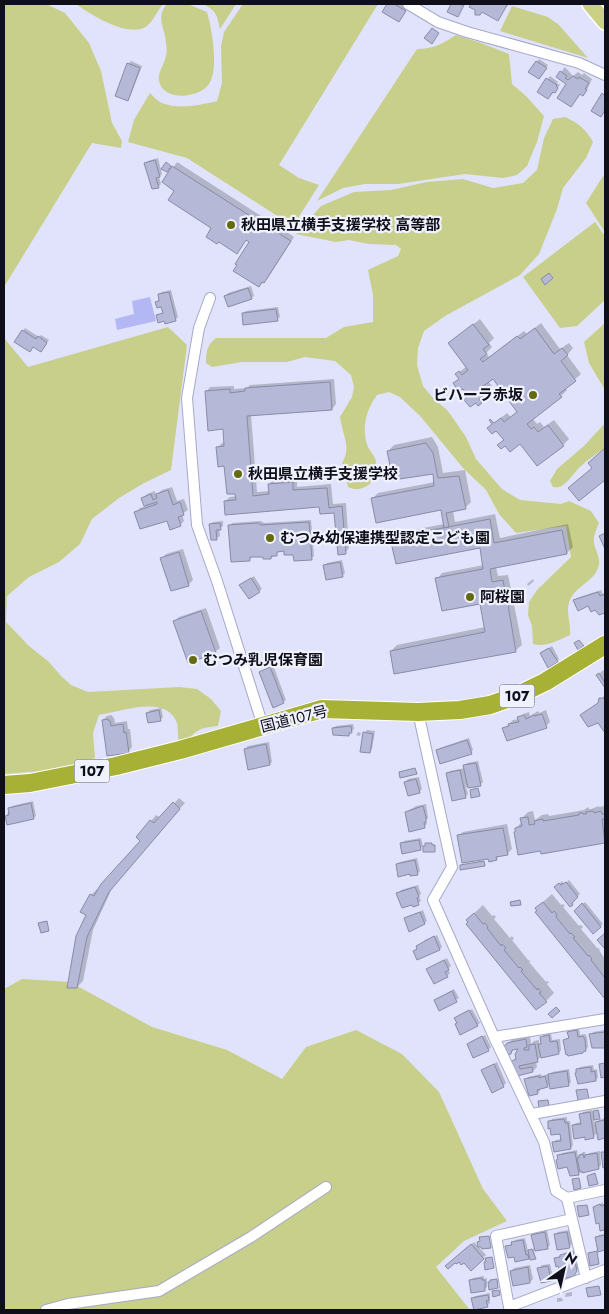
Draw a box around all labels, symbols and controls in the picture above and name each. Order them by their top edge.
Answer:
place label: 秋田県立横手支援学校 高等部 [241,214,441,236]
marker: 秋田県立横手支援学校 高等部 [225,219,237,231]
place label: ビハーラ赤坂 [433,384,523,406]
marker: ビハーラ赤坂 [527,389,539,401]
place label: 秋田県立横手支援学校 [248,463,398,485]
marker: 秋田県立横手支援学校 [232,468,244,480]
place label: むつみ幼保連携型認定こども園 [280,527,490,549]
marker: むつみ幼保連携型認定こども園 [264,532,276,544]
place label: 阿桜園 [480,586,525,608]
marker: 阿桜園 [464,591,476,603]
place label: むつみ乳児保育園 [203,649,323,671]
marker: むつみ乳児保育園 [187,654,199,666]
road number: 107 [500,684,534,708]
street label: 国道107号 [258,700,330,738]
road number: 107 [74,759,110,782]
north arrow [539,1244,589,1294]
text: N [561,1247,581,1270]

